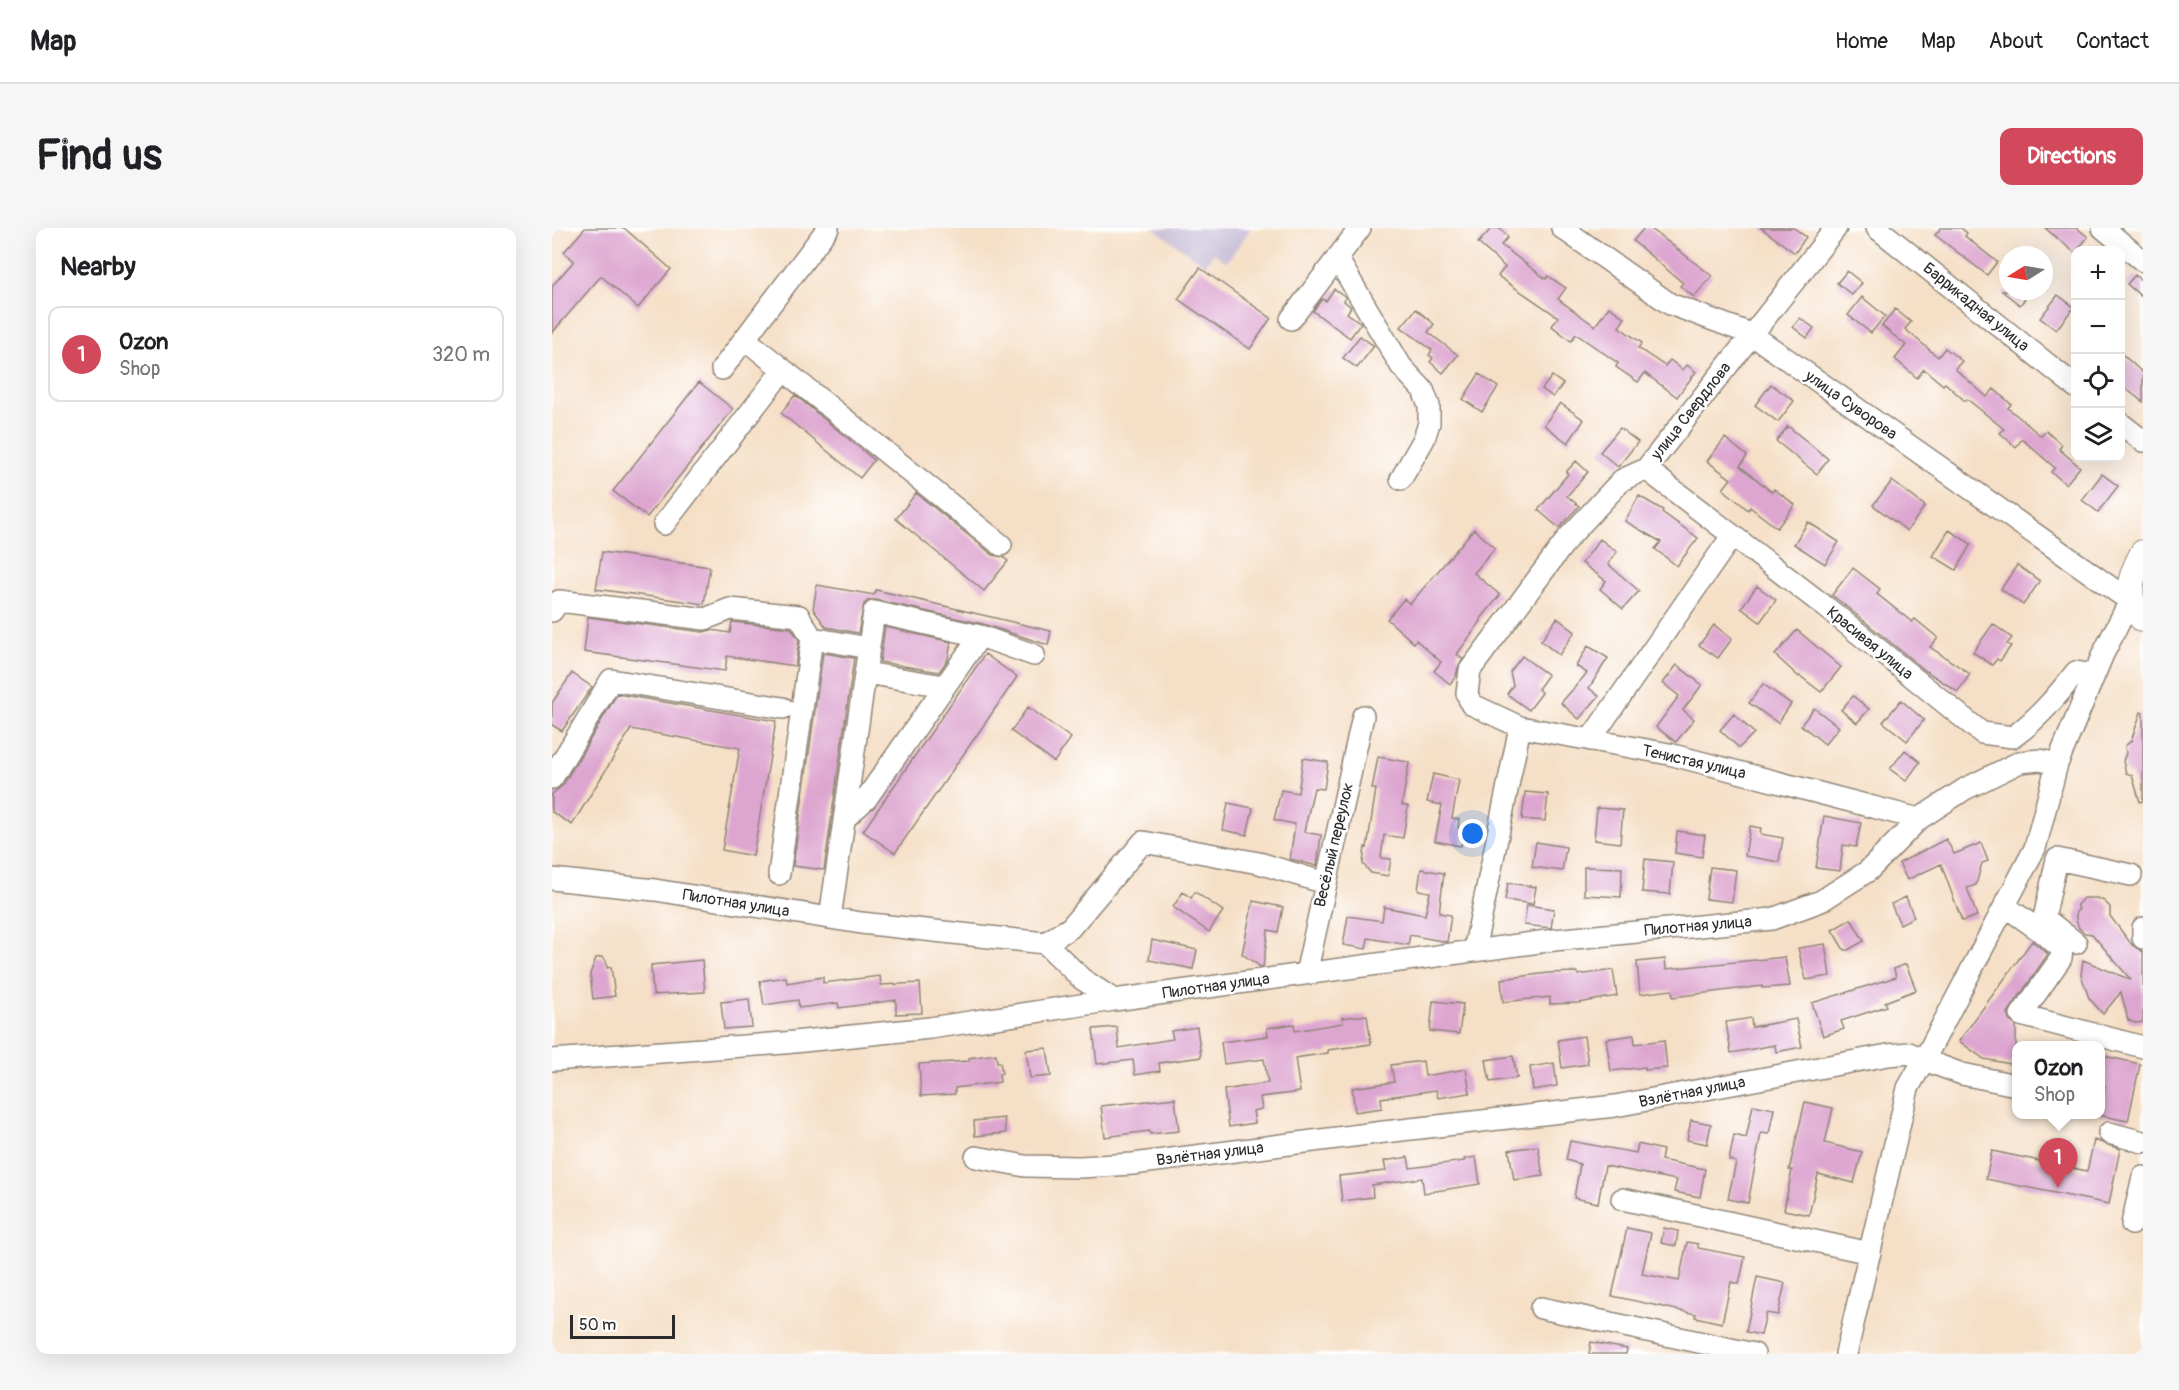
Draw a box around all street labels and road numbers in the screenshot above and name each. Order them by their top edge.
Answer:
street label: Баррикадная улица [1919,258,2033,356]
street label: улица Свердлова [1646,358,1735,465]
street label: улица Суворова [1800,365,1901,444]
street label: Красивая улица [1823,602,1917,684]
street label: Тенистая улица [1640,740,1748,784]
street label: Весёлый переулок [1310,781,1358,909]
street label: Пилотная улица [681,885,791,921]
street label: Пилотная улица [1643,911,1753,941]
street label: Пилотная улица [1161,969,1271,1003]
street label: Взлётная улица [1637,1072,1747,1112]
street label: Взлётная улица [1155,1137,1265,1171]

